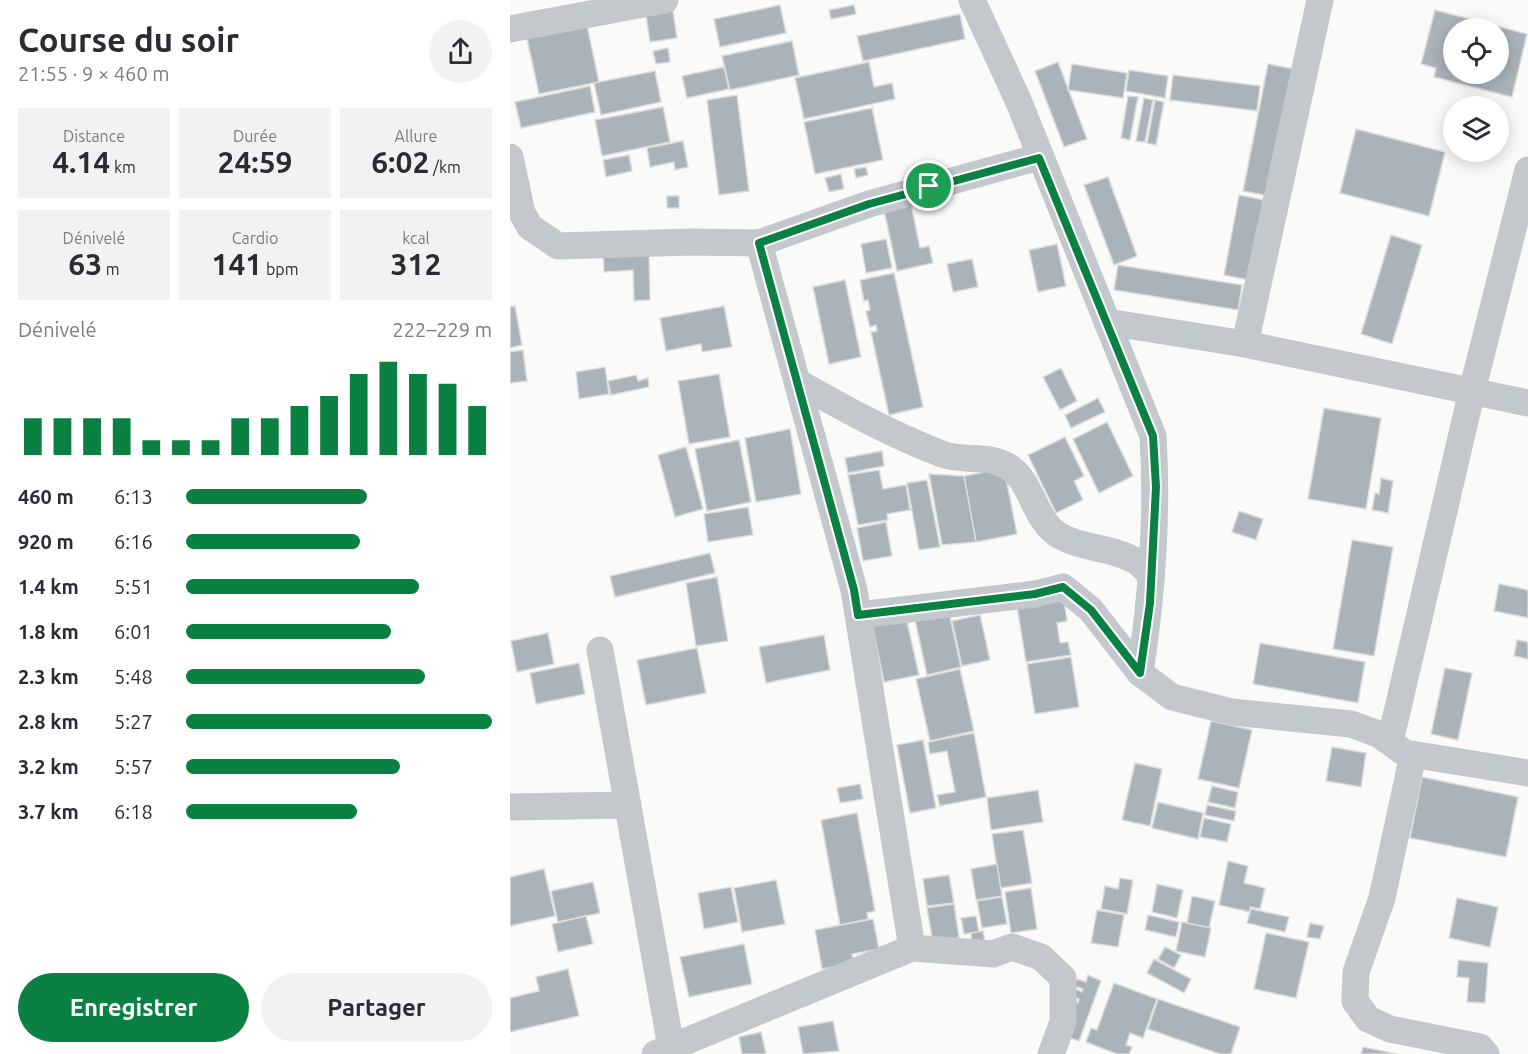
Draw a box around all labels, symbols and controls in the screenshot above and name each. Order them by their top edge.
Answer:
map controls [1443,18,1509,162]
button: locate [1443,18,1509,84]
button: share [429,20,492,83]
text: Course du soir [18,21,239,58]
text: 21:55 · 9 × 460 m [18,62,170,85]
button: layers [1443,96,1509,162]
text: Distance [63,127,125,145]
text: Durée [233,127,277,145]
text: Allure [395,127,437,145]
text: 4.14 [52,145,110,179]
text: 24:59 [217,145,293,179]
text: 6:02 [371,145,429,179]
text: km [110,158,136,176]
text: /km [429,158,461,176]
pin [903,160,954,211]
icon: arrive [912,169,945,202]
text: Dénivelé [63,229,125,247]
text: Cardio [232,229,278,247]
text: kcal [402,229,430,247]
text: 63 [68,247,102,281]
text: 141 [212,247,262,281]
text: 312 [391,247,441,281]
text: m [102,260,120,278]
text: bpm [262,260,298,278]
text: Dénivelé [18,318,96,341]
text: 222–229 m [393,318,492,341]
text: 460 m [18,485,74,508]
text: 6:13 [114,485,153,508]
text: 920 m [18,530,74,553]
text: 6:16 [114,530,153,553]
text: 1.4 km [18,575,79,598]
text: 5:51 [114,575,153,598]
text: 1.8 km [18,620,79,643]
text: 6:01 [114,620,153,643]
text: 2.3 km [18,665,79,688]
text: 5:48 [114,665,153,688]
text: 2.8 km [18,710,79,733]
text: 5:27 [114,710,153,733]
text: 3.2 km [18,755,79,778]
text: 5:57 [114,755,153,778]
text: 3.7 km [18,800,79,823]
text: 6:18 [114,800,153,823]
button: Enregistrer [18,973,249,1042]
button: Partager [261,973,492,1042]

